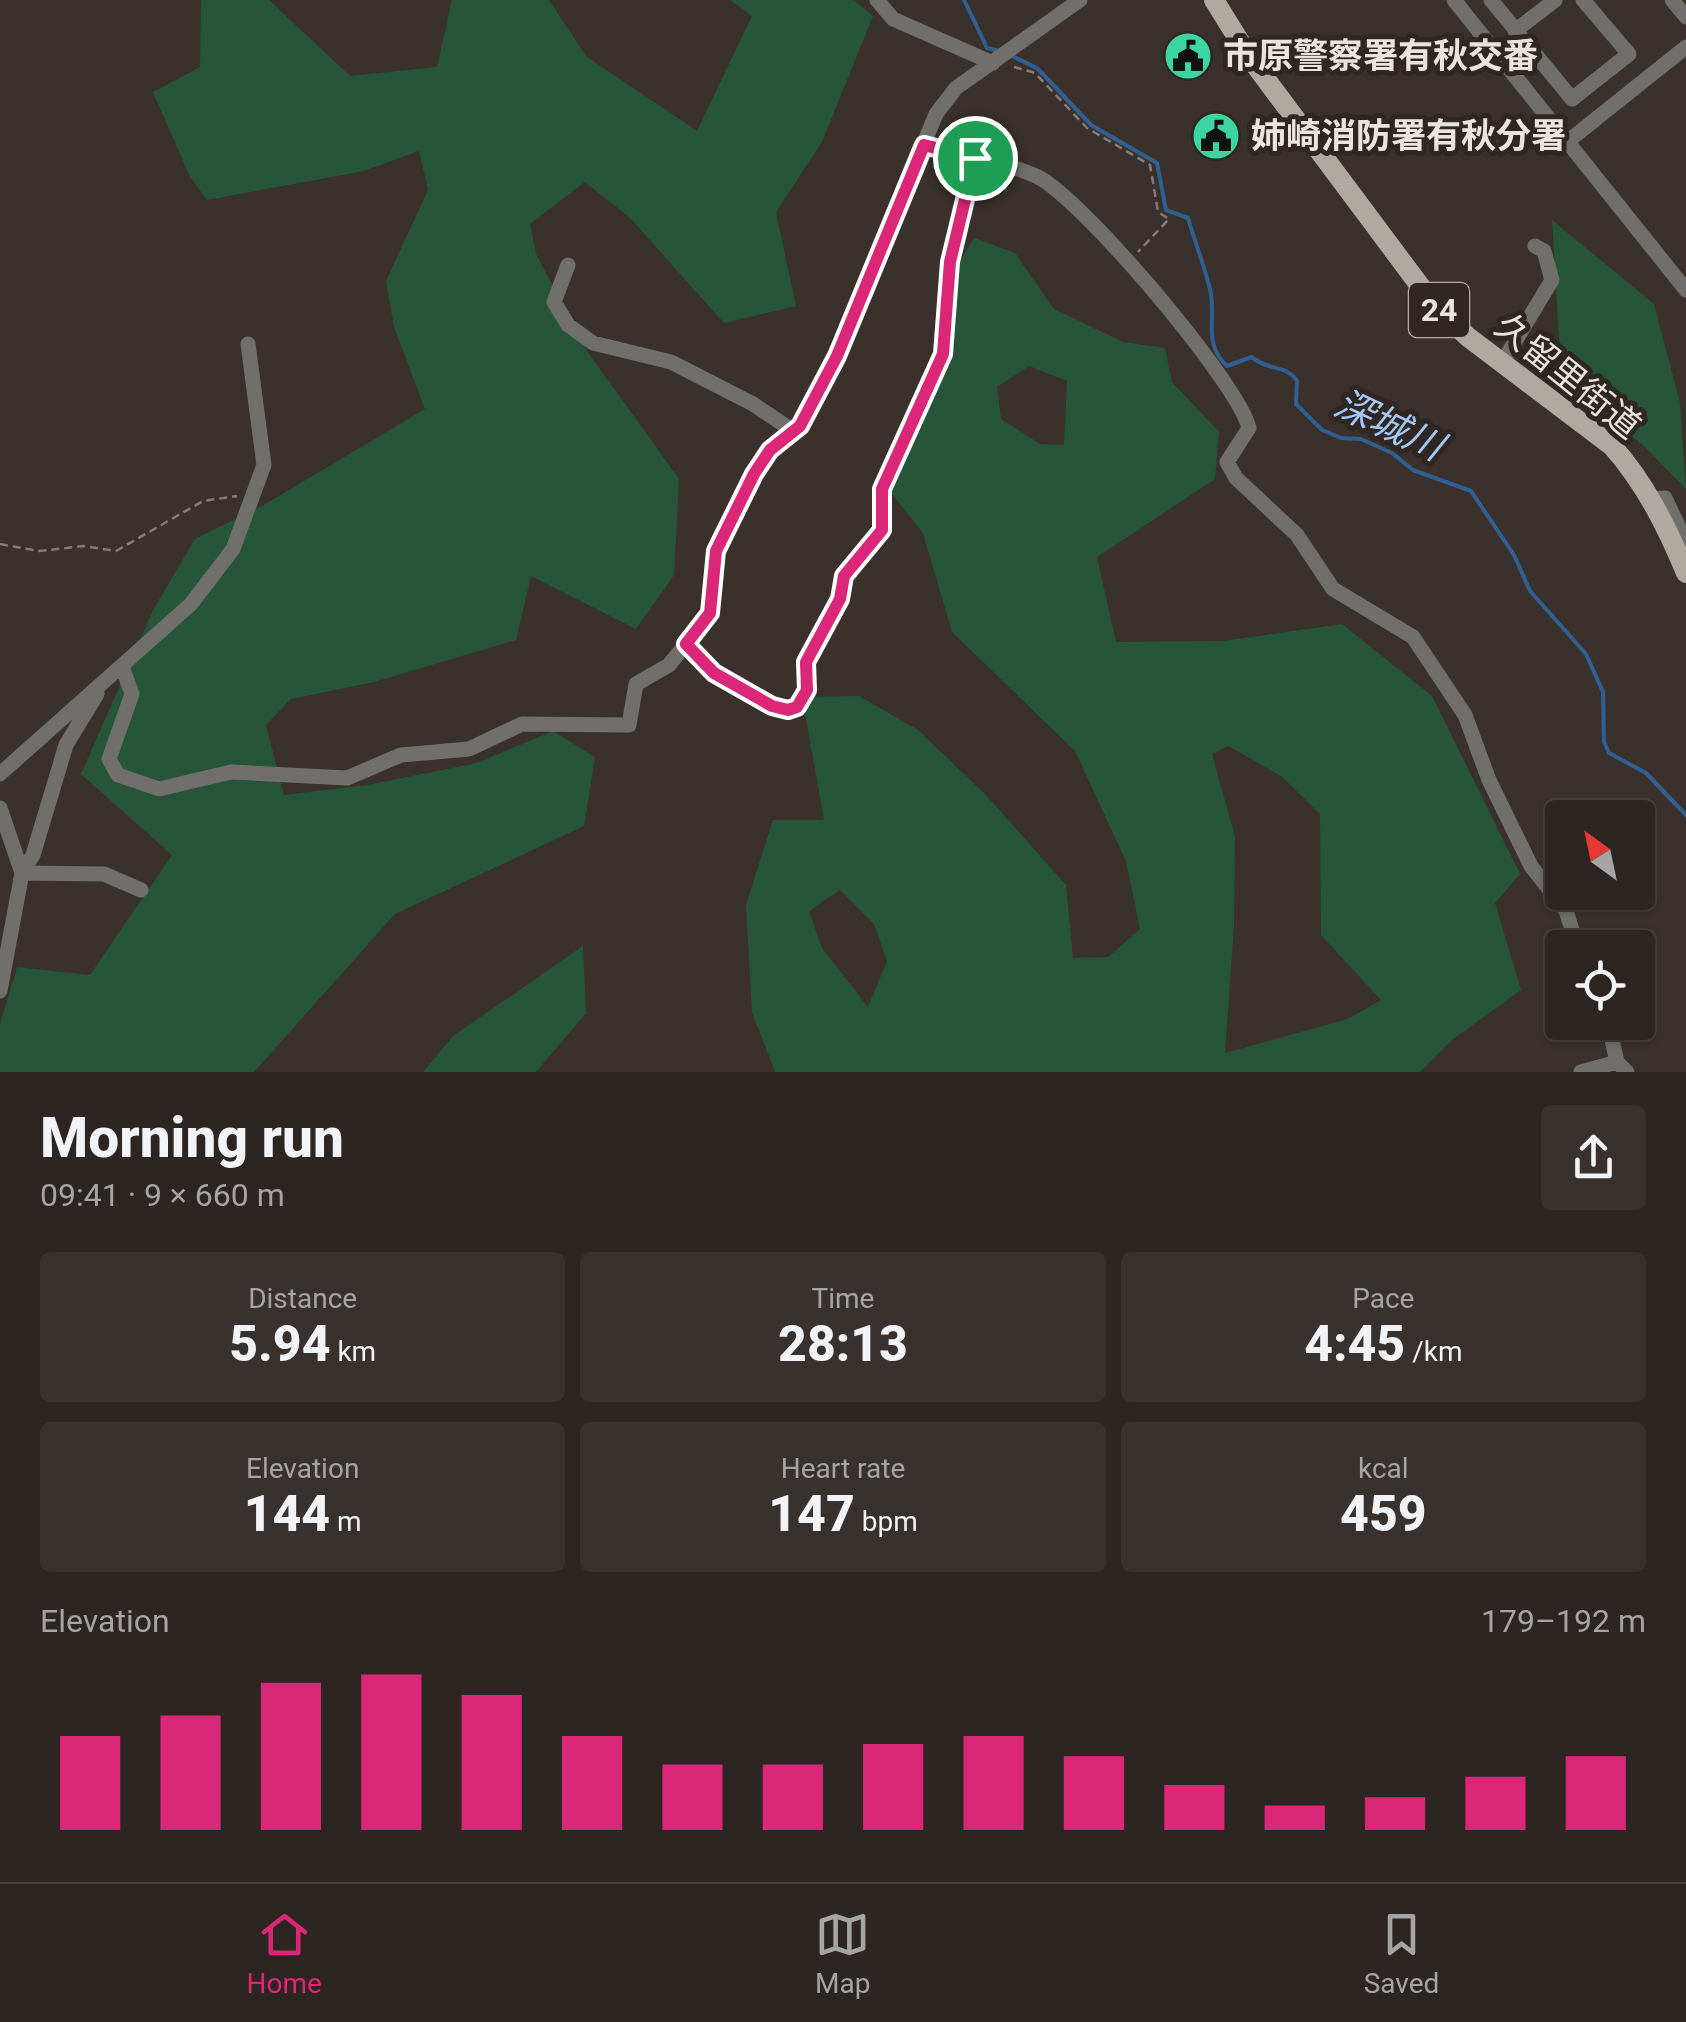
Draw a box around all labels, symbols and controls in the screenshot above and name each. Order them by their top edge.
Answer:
public building icon: 市原警察署有秋交番 [1162,30,1214,82]
place label: 市原警察署有秋交番 [1223,36,1538,77]
public building icon: 姉崎消防署有秋分署 [1190,110,1242,162]
pin [933,116,1018,201]
place label: 姉崎消防署有秋分署 [1251,116,1566,157]
icon: arrive [948,131,1003,186]
road number: 24 [1409,283,1469,337]
street label: 久留里街道 [1487,305,1649,447]
water label: 深城川 [1328,381,1454,471]
north arrow [1545,800,1655,910]
map controls [1545,800,1655,1040]
button: locate [1545,930,1655,1040]
button: share [1541,1105,1646,1210]
text: Morning run [40,1106,344,1170]
text: 09:41 · 9 × 660 m [40,1176,285,1214]
text: Distance [248,1282,357,1315]
text: Time [812,1282,874,1315]
text: Pace [1352,1282,1414,1315]
text: 5.94 [229,1315,330,1373]
text: 28:13 [778,1315,908,1373]
text: 4:45 [1304,1315,1405,1373]
text: km [330,1335,376,1368]
text: /km [1405,1335,1462,1368]
text: Elevation [246,1452,359,1485]
text: Heart rate [781,1452,905,1485]
text: kcal [1358,1452,1409,1485]
text: 144 [244,1485,330,1543]
text: 147 [768,1485,855,1543]
text: 459 [1340,1485,1427,1543]
text: m [330,1505,362,1538]
text: bpm [855,1505,918,1538]
text: Elevation [40,1602,170,1640]
text: 179–192 m [1481,1602,1646,1640]
tab: Home [247,1907,322,2000]
tab: Map [815,1907,871,2000]
tab: Saved [1364,1907,1439,2000]

